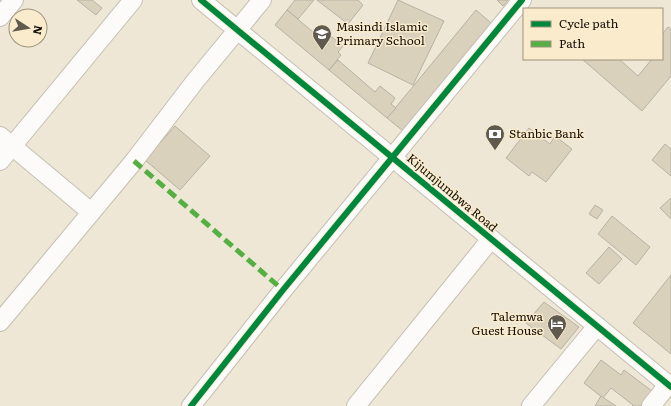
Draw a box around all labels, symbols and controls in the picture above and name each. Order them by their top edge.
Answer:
north arrow [8,8,48,48]
legend [523,8,663,60]
text: Cycle path [559,14,619,32]
place label: Masindi Islamic Primary School [336,17,428,49]
school or university icon: Masindi Islamic Primary School [311,23,333,51]
text: N [30,24,48,36]
text: Path [559,34,585,52]
bank icon: Stanbic Bank [484,123,506,151]
place label: Stanbic Bank [509,124,585,142]
street label: Kijumjumbwa Road [403,149,502,236]
place label: Talemwa Guest House [472,307,544,339]
hotel icon: Talemwa Guest House [546,313,568,341]

